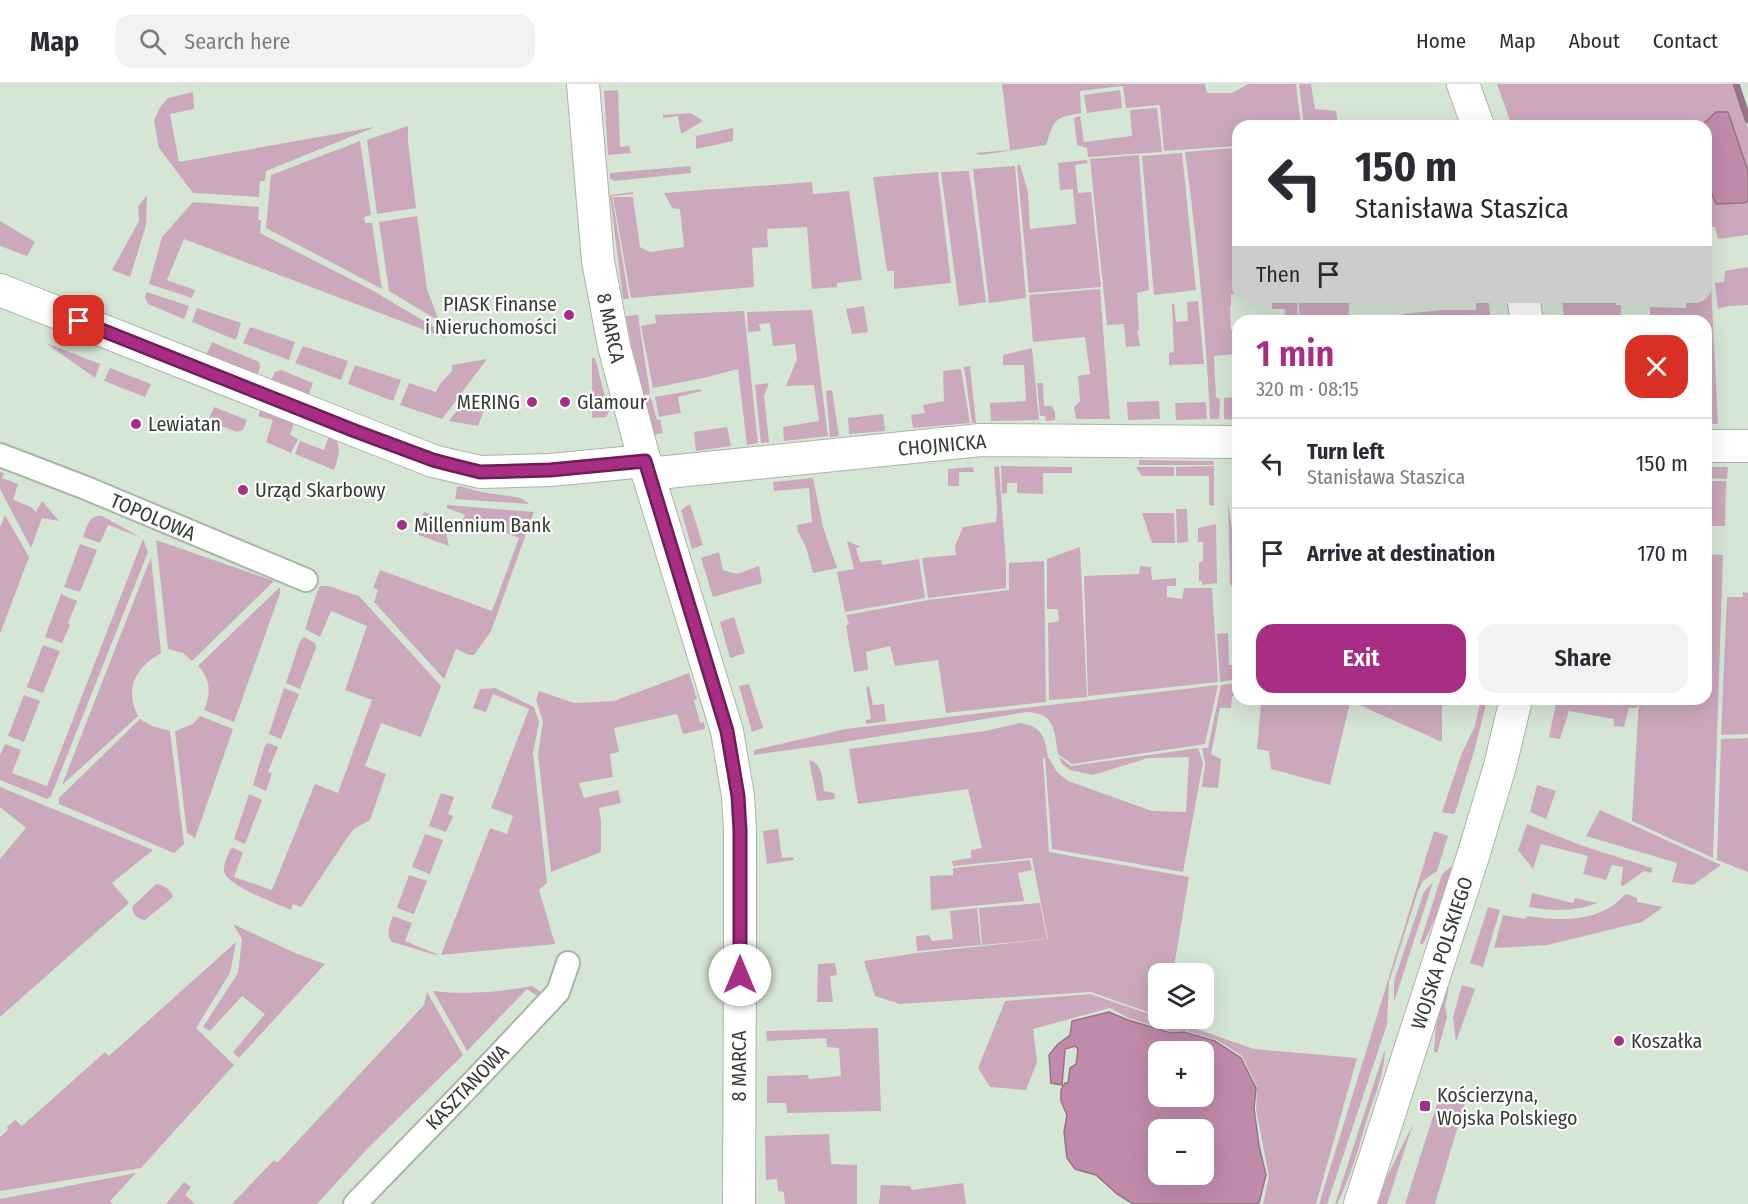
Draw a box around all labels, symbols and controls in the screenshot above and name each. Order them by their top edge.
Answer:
search box [115,14,535,68]
text: Map [30,25,79,58]
icon: search [136,25,169,58]
text: Search here [184,28,290,55]
text: Home [1416,28,1466,54]
text: Map [1499,28,1536,54]
text: About [1569,28,1620,54]
text: Contact [1653,28,1718,54]
text: 150 m [1355,142,1457,192]
icon: left [1256,144,1334,222]
text: Stanisława Staszica [1355,193,1569,225]
icon: arrive [1312,258,1345,291]
text: Then [1256,261,1300,288]
street label: 8 MARCA [592,291,630,366]
place label: PIASK Finanse i Nieruchomości [425,292,557,339]
pin [53,295,104,346]
icon: arrive [62,304,95,337]
marker: PIASK Finanse i Nieruchomości [562,308,576,322]
text: 1 min [1256,332,1334,376]
button: close [1625,335,1688,398]
text: 320 m · 08:15 [1256,377,1359,401]
place label: MERING [457,390,520,414]
place label: Glamour [577,390,647,414]
marker: MERING [525,395,539,409]
marker: Glamour [558,395,572,409]
place label: Lewiatan [148,412,221,436]
marker: Lewiatan [129,417,143,431]
street label: CHOJNICKA [897,429,988,461]
text: Turn left [1307,438,1385,465]
icon: left [1256,447,1289,480]
text: 150 m [1636,450,1688,477]
text: Stanisława Staszica [1307,465,1465,489]
place label: Urząd Skarbowy [255,478,385,502]
marker: Urząd Skarbowy [236,483,250,497]
street label: TOPOLOWA [107,488,200,546]
place label: Millennium Bank [414,513,552,537]
marker: Millennium Bank [395,518,409,532]
icon: arrive [1256,537,1289,570]
text: Arrive at destination [1307,540,1495,567]
text: 170 m [1637,540,1688,567]
button: Exit [1256,624,1466,693]
button: Share [1478,624,1688,693]
street label: WOJSKA POLSKIEGO [1406,874,1478,1032]
position arrow [708,943,772,1007]
map controls [1148,963,1214,1185]
button: layers [1148,963,1214,1029]
place label: Koszałka [1631,1029,1702,1053]
street label: 8 MARCA [727,1030,751,1101]
marker: Koszałka [1612,1034,1626,1048]
street label: KASZTANOWA [420,1039,514,1135]
button: + [1148,1041,1214,1107]
place label: Kościerzyna, Wojska Polskiego [1437,1083,1577,1130]
marker: Kościerzyna, Wojska Polskiego [1418,1099,1432,1113]
button: − [1148,1119,1214,1185]

